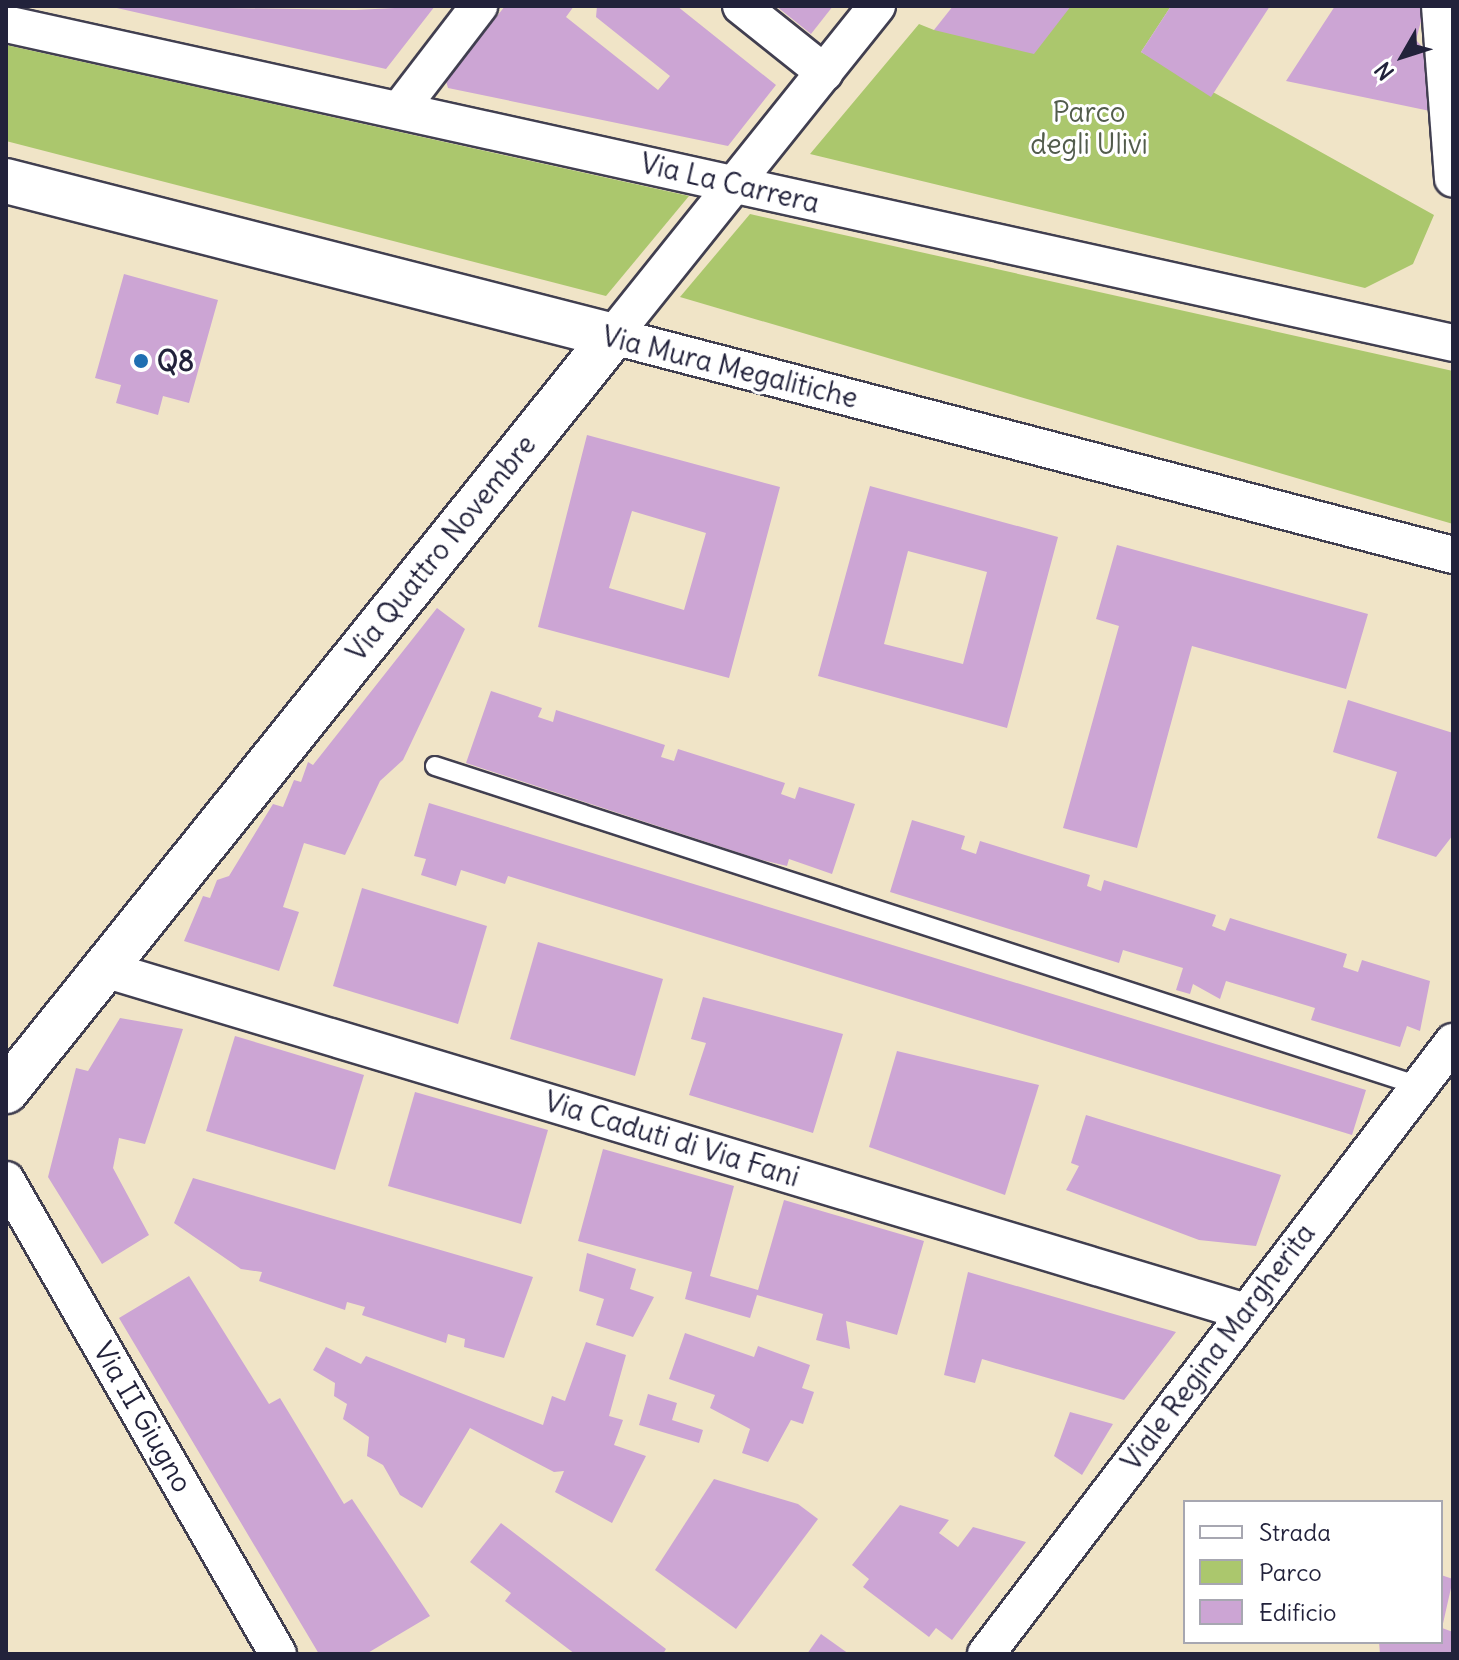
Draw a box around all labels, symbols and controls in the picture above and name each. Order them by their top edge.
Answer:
north arrow [1363,16,1443,96]
text: N [1369,56,1400,86]
park label: Parco degli Ulivi [1030,95,1148,161]
street label: Via La Carrera [637,146,823,220]
street label: Via Mura Megalitiche [599,319,861,415]
place label: Q8 [157,344,194,378]
marker: Q8 [132,352,150,370]
street label: Via Quattro Novembre [339,428,543,668]
street label: Via Caduti di Via Fani [541,1084,803,1194]
street label: Viale Regina Margherita [1114,1217,1322,1477]
street label: Via II Giugno [86,1336,200,1498]
legend [1183,1500,1443,1644]
text: Strada [1259,1517,1331,1547]
text: Parco [1259,1557,1322,1587]
text: Edificio [1259,1597,1337,1627]

